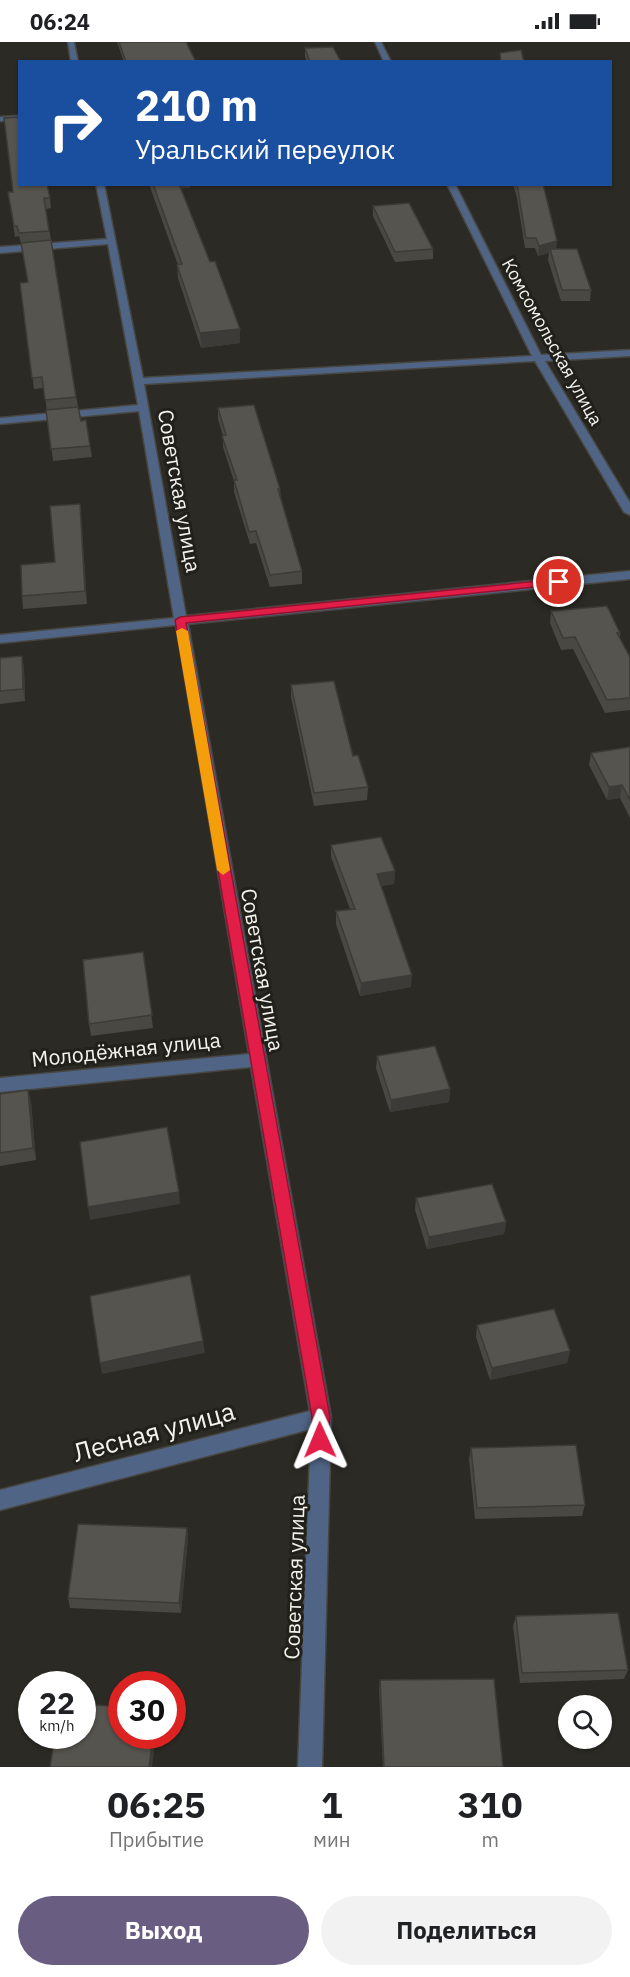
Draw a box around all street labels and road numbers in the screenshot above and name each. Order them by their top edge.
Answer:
street label: Комсомольская улица [497,254,608,430]
street label: Советская улица [152,407,208,574]
street label: Советская улица [235,886,291,1053]
street label: Молодёжная улица [30,1025,222,1073]
street label: Лесная улица [69,1393,239,1469]
street label: Советская улица [277,1494,311,1660]

